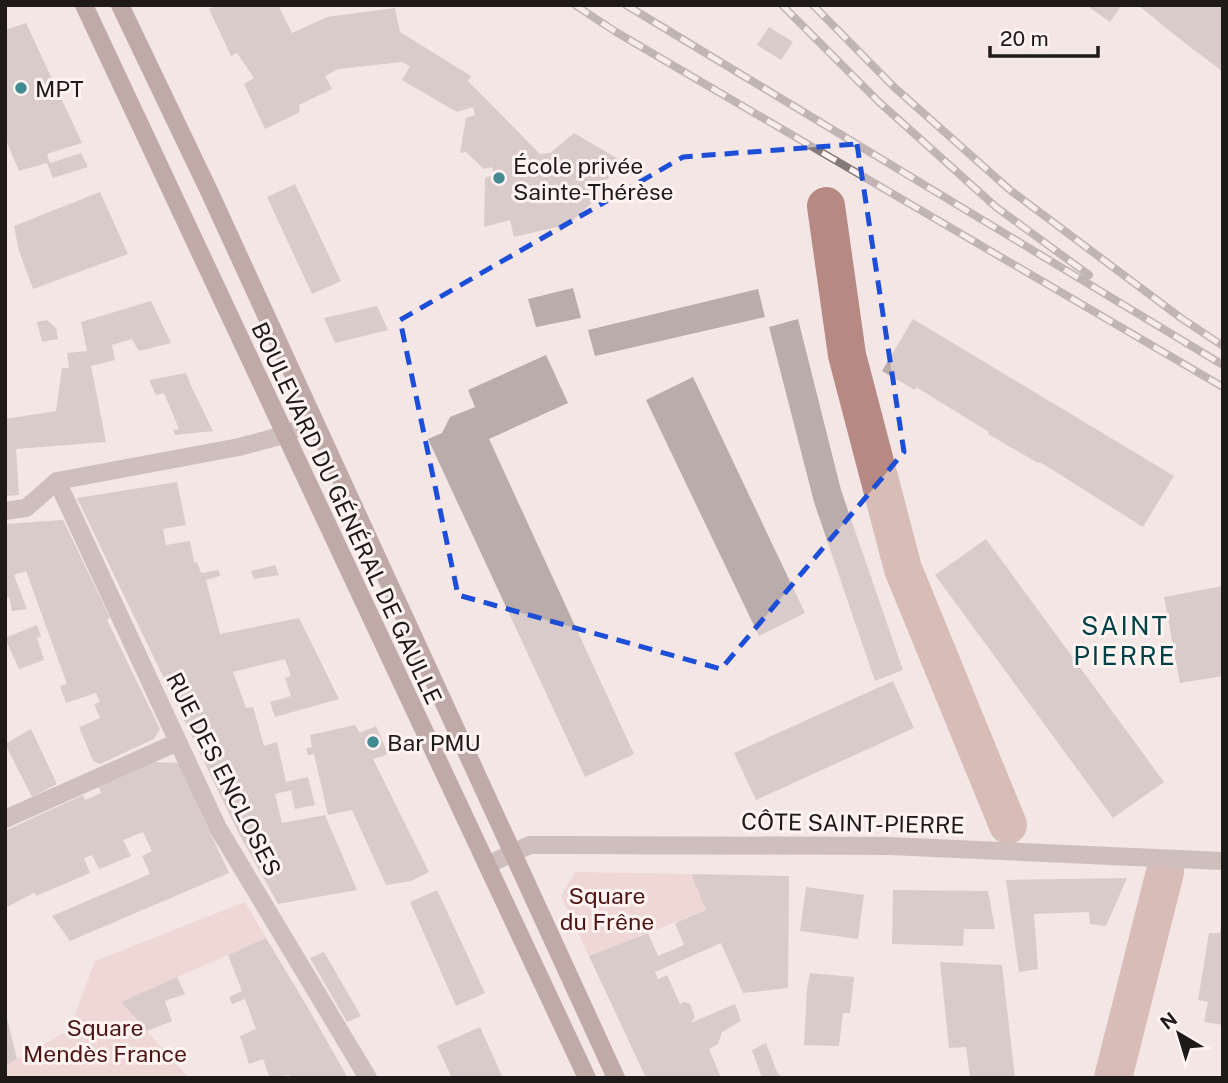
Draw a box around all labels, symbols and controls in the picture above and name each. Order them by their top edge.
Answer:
scale bar [990,14,1098,58]
text: 20 m [1000,26,1049,51]
place label: MPT [35,75,84,102]
marker: MPT [13,80,29,96]
place label: École privée Sainte-Thérèse [513,152,674,205]
marker: École privée Sainte-Thérèse [491,170,507,186]
street label: BOULEVARD DU GÉNÉRAL DE GAULLE [246,318,448,708]
district label: SAINT PIERRE [1073,610,1177,671]
street label: RUE DES ENCLOSES [161,668,287,880]
place label: Bar PMU [387,729,481,756]
marker: Bar PMU [365,734,381,750]
street label: CÔTE SAINT-PIERRE [741,808,965,838]
park label: Square du Frêne [560,882,654,935]
north arrow [1144,999,1214,1069]
text: N [1156,1007,1181,1034]
park label: Square Mendès France [23,1014,187,1067]

